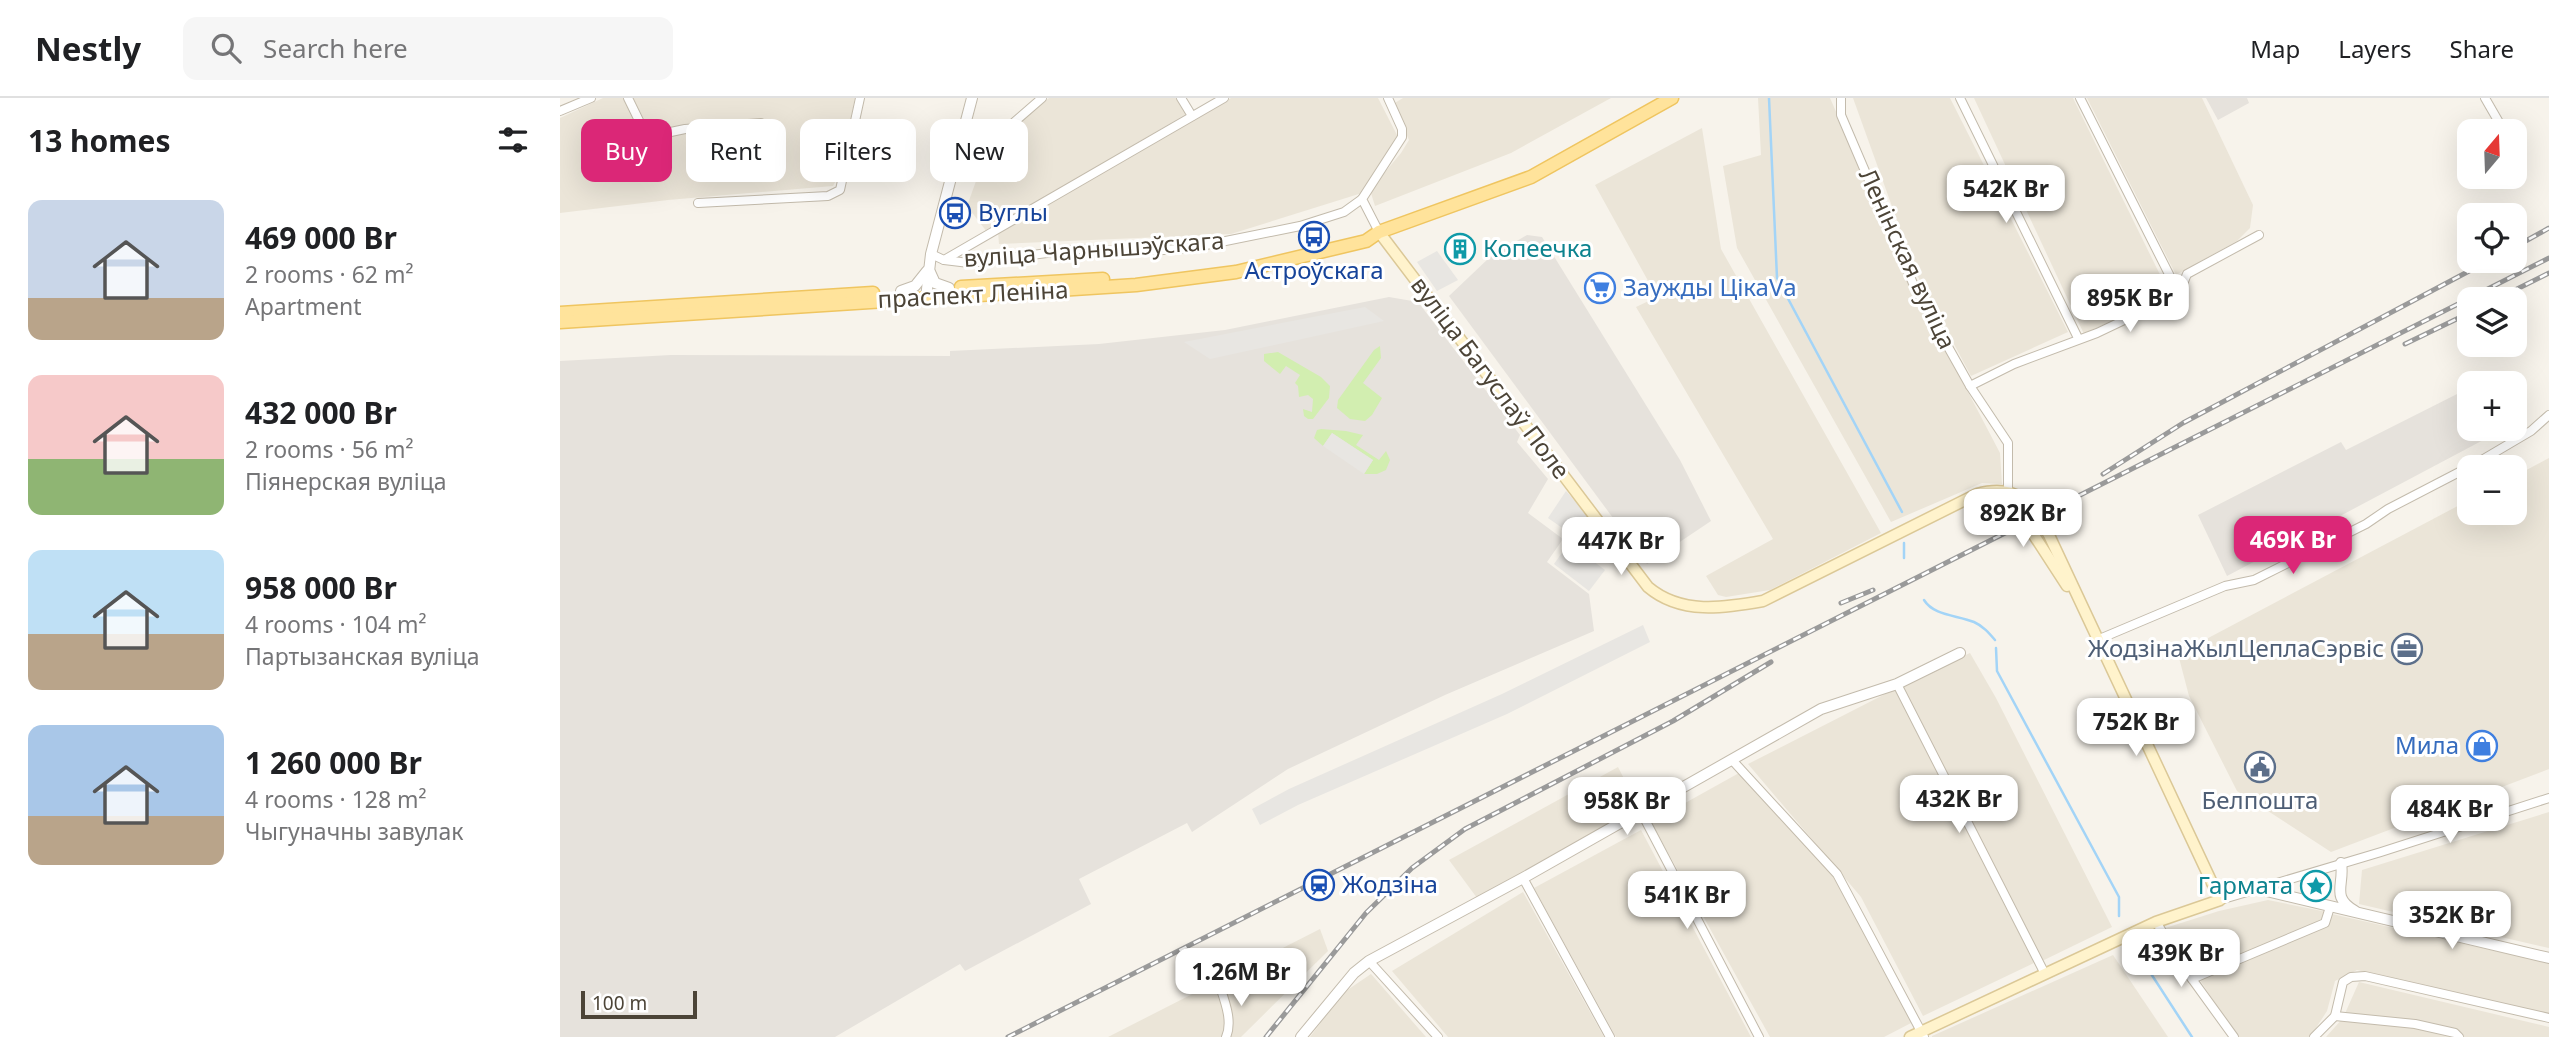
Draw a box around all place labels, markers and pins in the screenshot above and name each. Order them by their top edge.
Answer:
pin: 542K Br [1941,166,2071,225]
place label: Вуглы [978,195,1048,228]
bus stop icon: Вуглы [938,196,972,230]
bus stop icon: Астроўскага [1297,220,1331,254]
place label: Копеечка [1483,231,1592,264]
building icon: Копеечка [1443,232,1477,266]
place label: Астроўскага [1245,253,1383,286]
place label: Заужды ЦікаVа [1623,270,1797,303]
supermarket icon: Заужды ЦікаVа [1583,271,1617,305]
pin: 895K Br [2065,274,2195,334]
pin: 892K Br [1958,490,2088,549]
pin: 469K Br [2228,517,2358,576]
pin: 447K Br [1556,518,1686,577]
place label: ЖодзінаЖылЦеплаСэрвіс [2088,631,2384,664]
office icon: ЖодзінаЖылЦеплаСэрвіс [2390,632,2424,666]
pin: 752K Br [2071,698,2201,758]
place label: Мила [2395,728,2459,761]
shop icon: Мила [2465,729,2499,763]
public building icon: Белпошта [2243,750,2277,784]
pin: 432K Br [1894,776,2024,835]
pin: 958K Br [1562,778,1692,837]
place label: Белпошта [2202,783,2318,816]
pin: 484K Br [2385,786,2515,845]
place label: Жодзіна [1342,867,1438,900]
station icon: Жодзіна [1302,868,1336,902]
place label: Гармата [2198,868,2293,901]
place icon: Гармата [2299,869,2333,903]
pin: 541K Br [1622,872,1752,931]
pin: 352K Br [2387,892,2517,951]
pin: 439K Br [2116,930,2246,989]
pin: 1.26M Br [1169,948,1313,1008]

